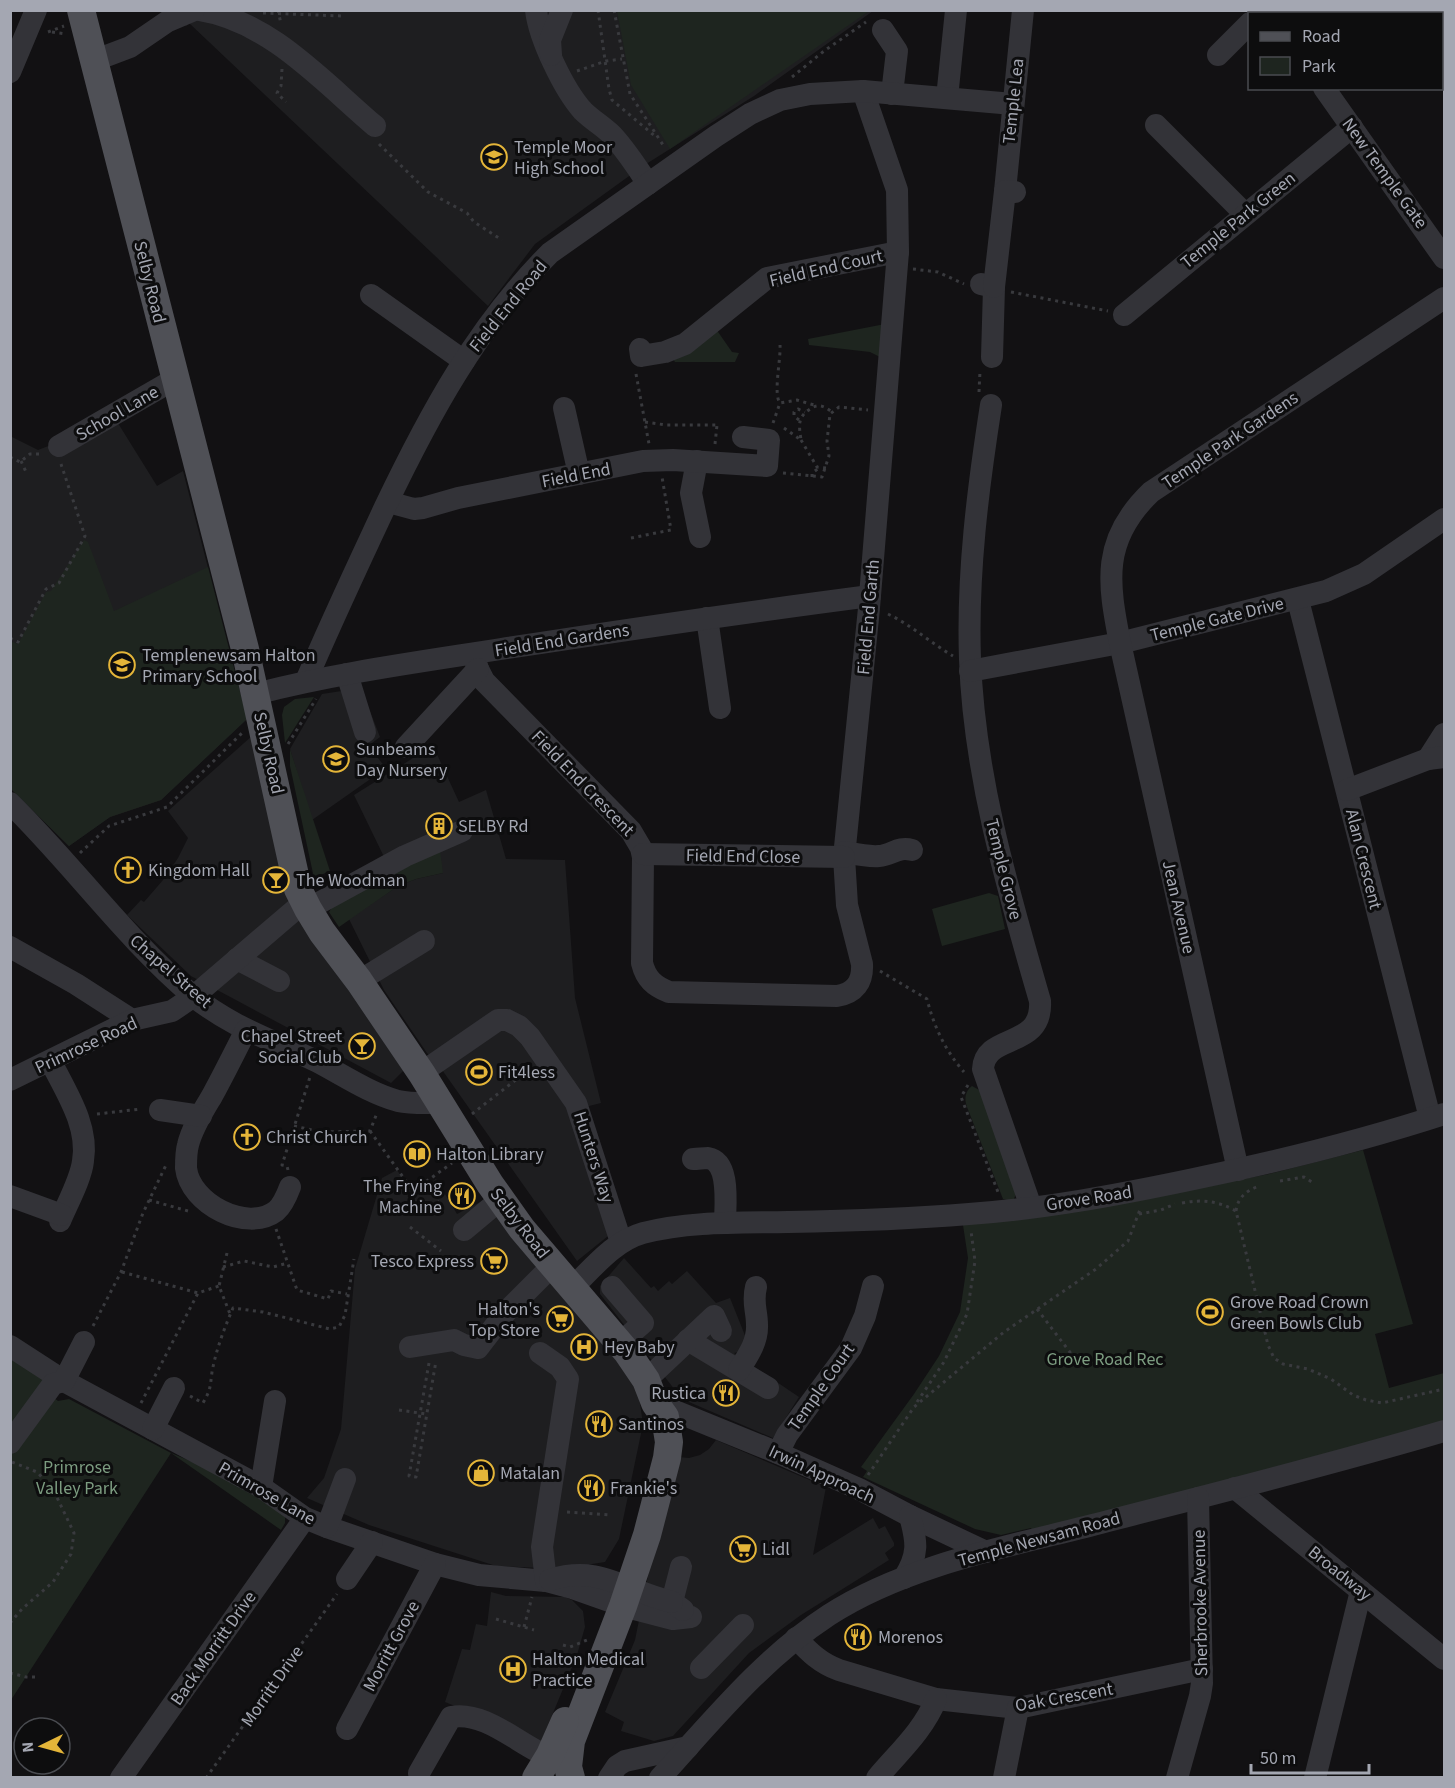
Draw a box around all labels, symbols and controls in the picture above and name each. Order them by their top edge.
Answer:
legend [1248,12,1443,90]
text: Road [1302,24,1341,49]
text: Park [1302,54,1336,79]
street label: Temple Lea [997,57,1030,145]
street label: New Temple Gate [1336,113,1433,234]
place label: Temple Moor High School [514,135,613,181]
school or university icon: Temple Moor High School [479,142,509,172]
street label: Temple Park Green [1175,166,1301,275]
street label: Selby Road [127,239,172,326]
street label: Field End Court [767,243,885,294]
street label: Field End Road [463,255,553,358]
street label: School Lane [71,380,163,447]
street label: Temple Park Gardens [1157,386,1303,495]
street label: Field End [539,457,613,494]
street label: Field End Garth [851,558,886,676]
street label: Temple Gate Drive [1148,591,1287,648]
street label: Field End Gardens [493,618,631,663]
place label: Templenewsam Halton Primary School [142,643,316,689]
school or university icon: Templenewsam Halton Primary School [107,650,137,680]
street label: Selby Road [247,710,290,797]
street label: Field End Crescent [525,725,640,842]
place label: Sunbeams Day Nursery [356,737,448,783]
school or university icon: Sunbeams Day Nursery [321,744,351,774]
street label: Alan Crescent [1339,806,1388,912]
building icon: SELBY Rd [424,811,454,841]
place label: SELBY Rd [458,814,528,839]
street label: Temple Grove [979,816,1028,922]
street label: Field End Close [686,843,800,870]
church icon: Kingdom Hall [113,855,143,885]
place label: Kingdom Hall [148,858,250,883]
street label: Jean Avenue [1156,858,1201,956]
bar icon: The Woodman [261,865,291,895]
place label: The Woodman [296,868,405,893]
street label: Chapel Street [124,929,217,1014]
street label: Primrose Road [31,1011,141,1080]
place label: Chapel Street Social Club [241,1024,342,1070]
bar icon: Chapel Street Social Club [347,1031,377,1061]
sports icon: Fit4less [464,1057,494,1087]
place label: Fit4less [498,1060,555,1085]
street label: Hunters Way [567,1108,620,1207]
church icon: Christ Church [232,1122,262,1152]
place label: Christ Church [266,1125,368,1150]
library icon: Halton Library [402,1139,432,1169]
place label: Halton Library [436,1142,544,1167]
place label: The Frying Machine [363,1174,442,1220]
street label: Grove Road [1044,1179,1134,1218]
restaurant icon: The Frying Machine [447,1181,477,1211]
street label: Selby Road [484,1183,555,1264]
supermarket icon: Tesco Express [479,1246,509,1276]
place label: Tesco Express [371,1249,474,1274]
place label: Grove Road Crown Green Bowls Club [1230,1290,1369,1336]
place label: Halton's Top Store [468,1297,540,1343]
sports icon: Grove Road Crown Green Bowls Club [1195,1297,1225,1327]
supermarket icon: Halton's Top Store [545,1304,575,1334]
hospital icon: Hey Baby [569,1332,599,1362]
place label: Hey Baby [604,1335,675,1360]
street label: Temple Court [782,1339,861,1436]
park label: Grove Road Rec [1046,1347,1164,1372]
restaurant icon: Rustica [711,1378,741,1408]
place label: Rustica [651,1381,706,1406]
restaurant icon: Santinos [584,1409,614,1439]
place label: Santinos [618,1412,684,1437]
street label: Irwin Approach [765,1439,879,1510]
park label: Primrose Valley Park [36,1455,118,1501]
street label: Primrose Lane [214,1456,320,1531]
shop icon: Matalan [466,1458,496,1488]
place label: Matalan [500,1461,560,1486]
restaurant icon: Frankie's [576,1473,606,1503]
place label: Frankie's [610,1476,677,1501]
street label: Temple Newsam Road [955,1506,1123,1573]
street label: Sherbrooke Avenue [1187,1529,1214,1677]
supermarket icon: Lidl [728,1534,758,1564]
place label: Lidl [762,1537,790,1562]
street label: Broadway [1302,1540,1377,1607]
street label: Back Morritt Drive [165,1586,262,1711]
street label: Morritt Grove [357,1596,426,1696]
restaurant icon: Morenos [843,1622,873,1652]
place label: Morenos [878,1625,943,1650]
street label: Morritt Drive [235,1640,310,1732]
place label: Halton Medical Practice [532,1647,645,1693]
hospital icon: Halton Medical Practice [498,1654,528,1684]
street label: Oak Crescent [1013,1677,1115,1718]
north arrow [12,1716,72,1776]
scale bar [1251,1737,1370,1775]
text: N [17,1741,39,1753]
text: 50 m [1260,1746,1296,1771]

